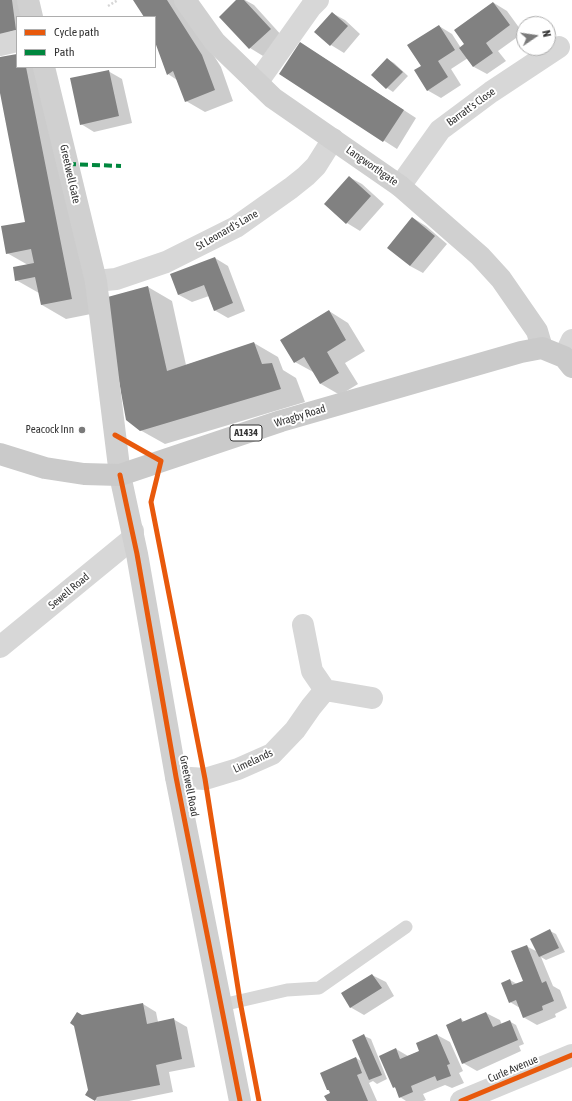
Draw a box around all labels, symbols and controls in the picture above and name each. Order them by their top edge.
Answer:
legend [16,16,156,68]
north arrow [516,16,556,56]
text: Cycle path [54,25,99,39]
text: N [540,29,553,38]
text: Path [54,45,75,59]
street label: Barratt's Close [444,85,498,129]
street label: Greetwell Gate [57,143,83,205]
street label: Langworthgate [343,143,401,189]
street label: St Leonard's Lane [194,207,260,253]
street label: Wragby Road [273,402,327,430]
place label: Peacock Inn [25,423,74,437]
marker: Peacock Inn [77,425,87,435]
road number: A1434 [230,425,262,441]
street label: Sewell Road [46,570,92,612]
street label: Limelands [231,746,275,776]
street label: Greetwell Road [177,754,201,818]
street label: Curle Avenue [486,1053,540,1085]

